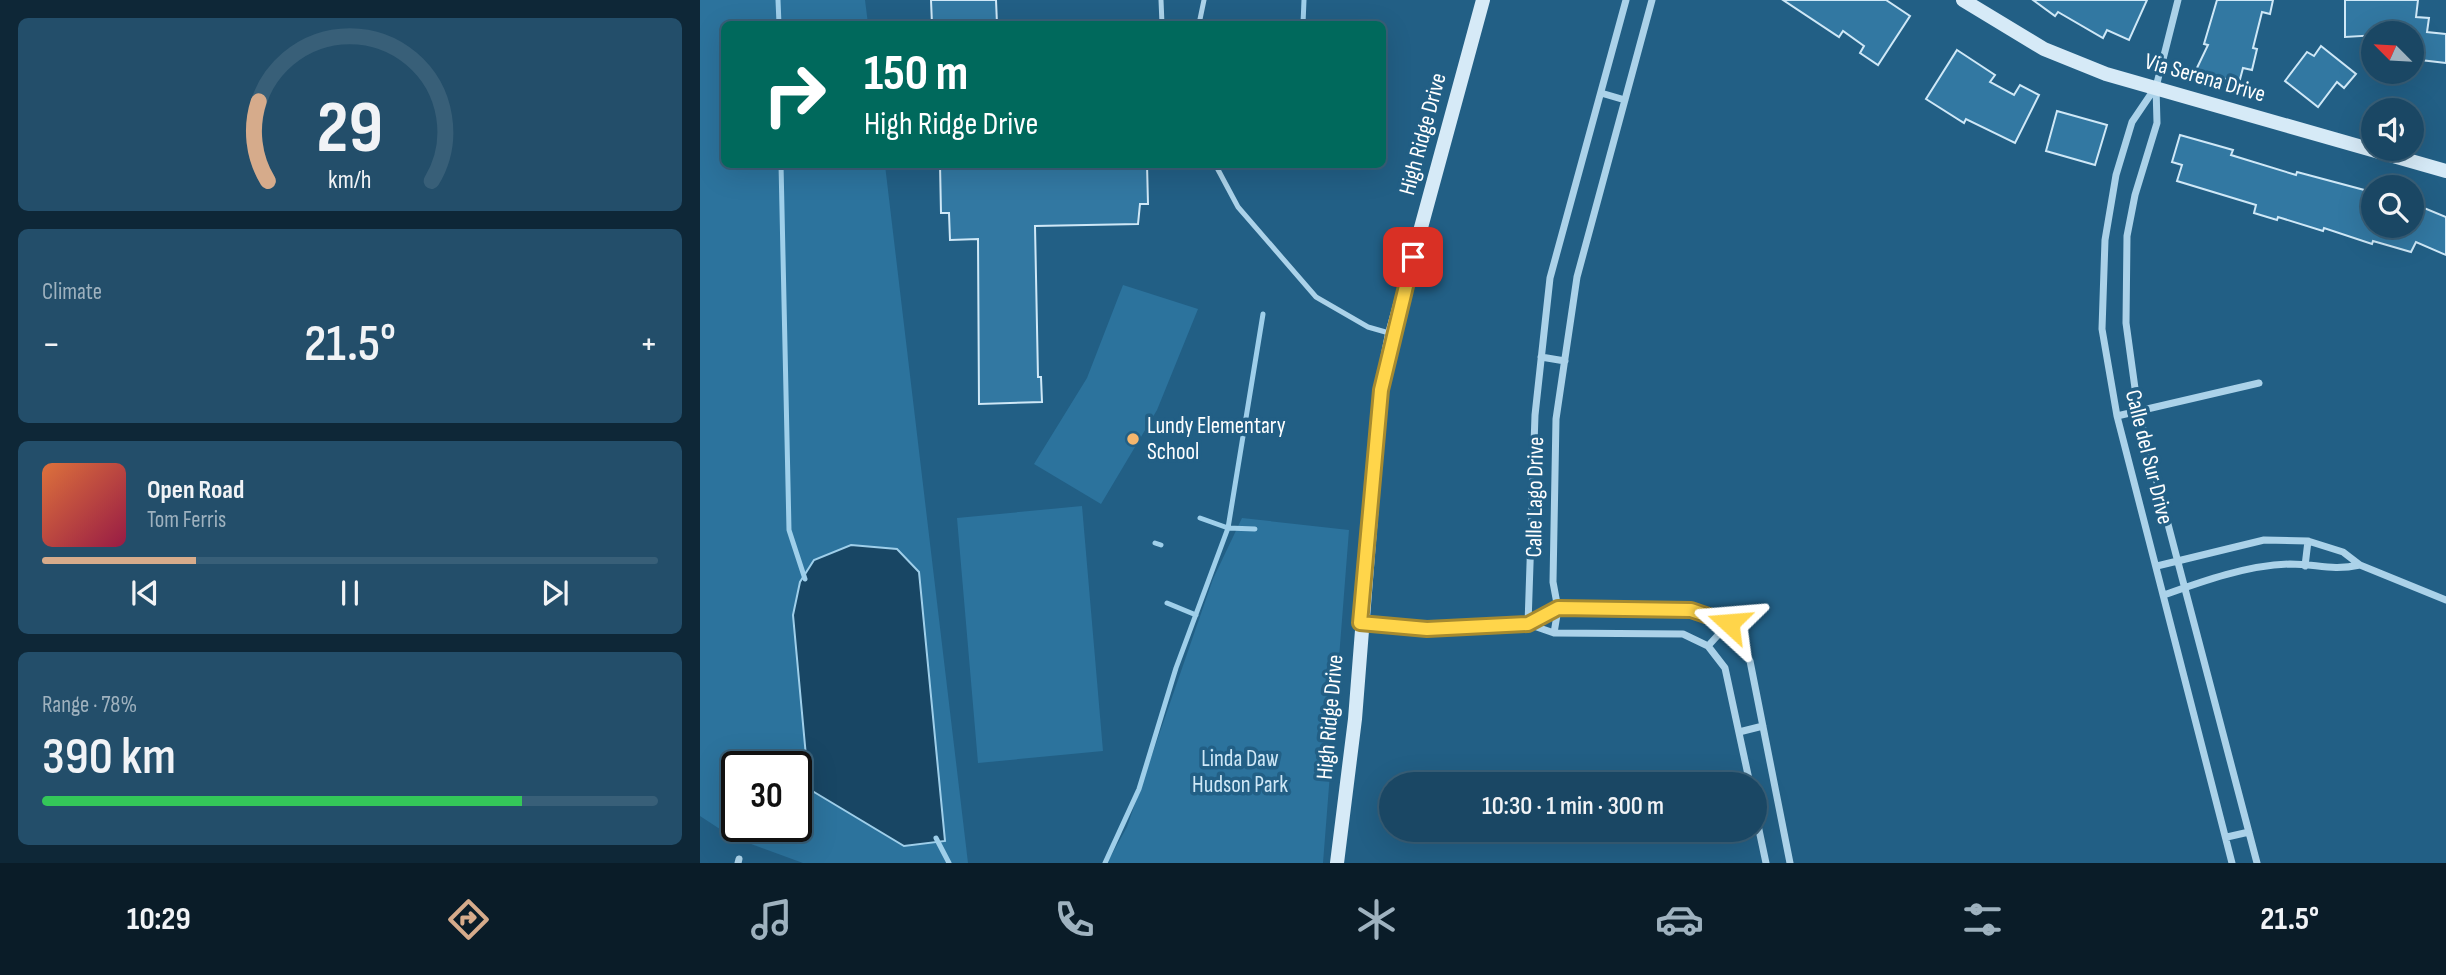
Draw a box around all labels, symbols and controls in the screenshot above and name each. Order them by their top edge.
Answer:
north arrow [2361,21,2424,84]
map controls [2361,21,2424,238]
text: 150 m [864,45,968,104]
street label: Via Serena Drive [2141,47,2269,109]
icon: right [749,49,840,140]
street label: High Ridge Drive [1393,70,1453,198]
text: 29 [317,85,383,173]
button: sound [2361,98,2424,161]
text: High Ridge Drive [864,105,1038,144]
text: km/h [328,164,372,195]
button: search [2361,175,2424,238]
pin [1383,227,1443,287]
icon: arrive [1394,238,1432,276]
text: Climate [42,278,102,306]
text: 21.5° [304,313,396,376]
text: − [42,322,61,367]
text: + [639,322,658,367]
street label: Calle del Sur Drive [2119,387,2179,527]
place label: Lundy Elementary School [1147,412,1286,466]
marker: Lundy Elementary School [1125,431,1141,447]
street label: Calle Lago Drive [1520,436,1550,558]
text: Open Road [147,475,244,506]
text: Tom Ferris [147,506,226,534]
icon: previous [126,574,164,612]
icon: pause [331,574,369,612]
icon: next [536,574,574,612]
position arrow [1692,586,1766,660]
street label: High Ridge Drive [1311,653,1349,781]
text: Range · 78% [42,691,137,719]
text: 390 km [42,726,176,789]
park label: Linda Daw Hudson Park [1192,745,1288,799]
speed limit sign: 30 [721,751,812,842]
text: 10:30 · 1 min · 300 m [1482,791,1664,822]
icon: directions [444,895,493,944]
icon: music [747,895,796,944]
icon: phone [1050,895,1099,944]
icon: climate [1352,895,1401,944]
icon: car [1655,895,1704,944]
icon: filters [1958,895,2007,944]
text: 10:29 [127,900,191,939]
text: 21.5° [2260,900,2319,939]

